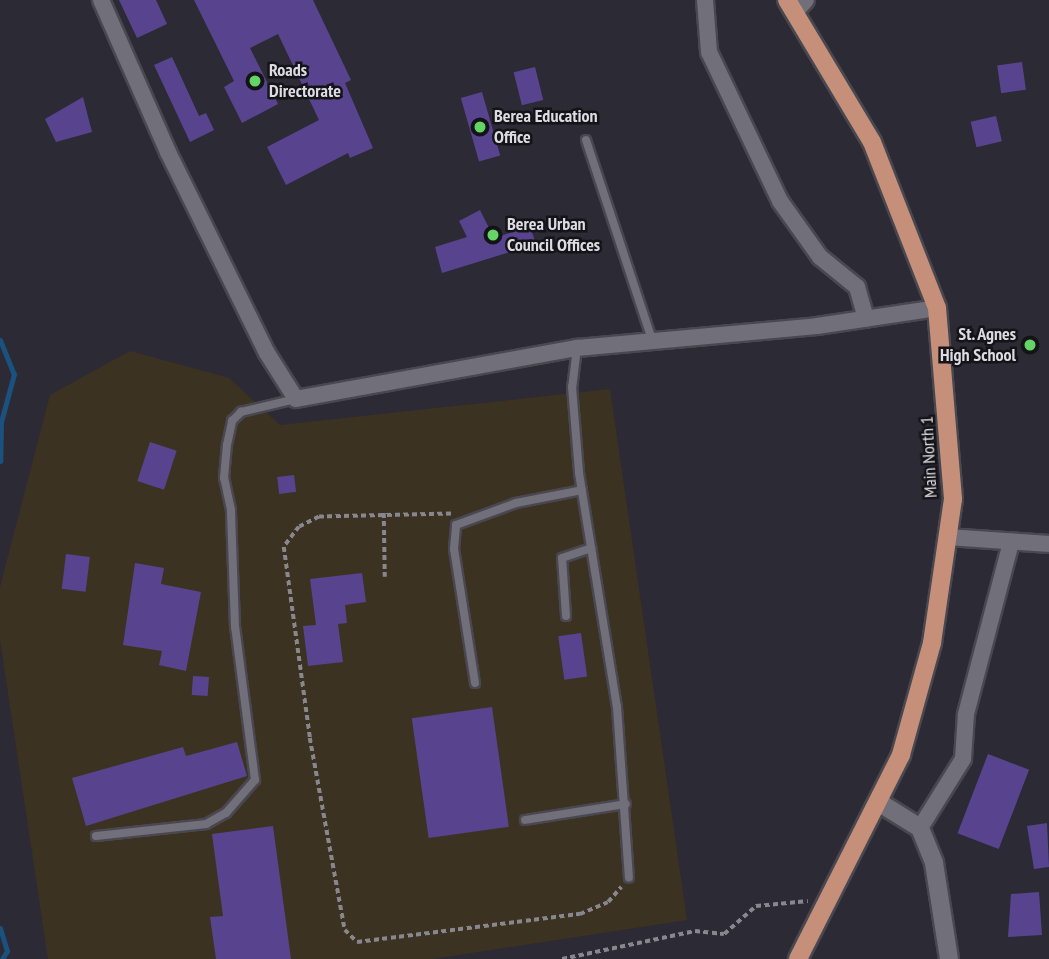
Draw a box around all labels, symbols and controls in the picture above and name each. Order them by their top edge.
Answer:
place label: Roads Directorate [269,60,341,102]
marker: Roads Directorate [247,73,263,89]
place label: Berea Education Office [494,106,598,148]
marker: Berea Education Office [472,119,488,135]
place label: Berea Urban Council Offices [507,214,600,256]
marker: Berea Urban Council Offices [485,227,501,243]
place label: St. Agnes High School [940,324,1016,366]
marker: St. Agnes High School [1022,337,1038,353]
street label: Main North 1 [916,416,942,498]

